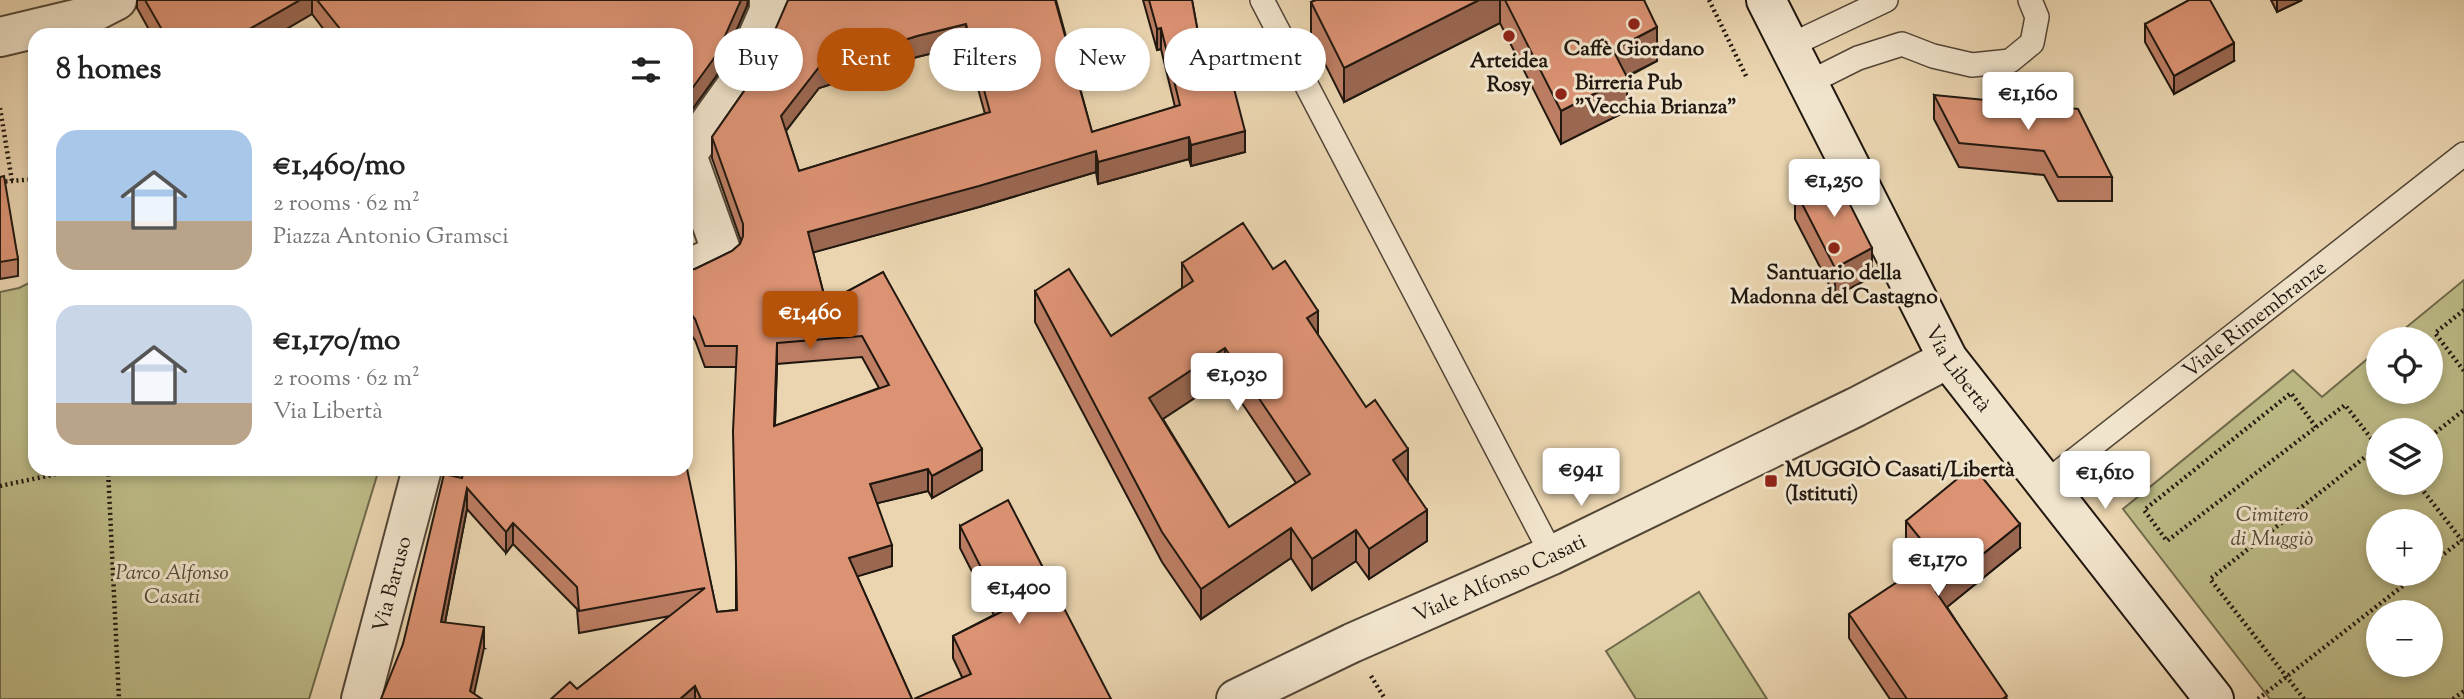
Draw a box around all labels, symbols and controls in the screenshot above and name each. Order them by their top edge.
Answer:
marker: Caffè Giordano [1626,16,1642,32]
chip: Buy [714,28,803,91]
chip: Rent [817,28,915,91]
chip: Filters [929,28,1041,91]
chip: New [1055,28,1150,91]
chip: Apartment [1164,28,1326,91]
marker: Arteidea Rosy [1501,28,1517,44]
place label: Caffè Giordano [1564,35,1705,65]
place label: Arteidea Rosy [1470,47,1549,101]
text: 8 homes [56,49,161,92]
icon: filters [627,51,665,89]
place label: Birreria Pub "Vecchia Brianza" [1575,69,1737,123]
pin: €1,160 [1971,72,2085,132]
text: €1,160 [1998,78,2058,111]
marker: Birreria Pub "Vecchia Brianza" [1553,86,1569,102]
text: €1,460/mo [273,145,405,188]
icon: home [112,158,196,242]
pin: €1,250 [1777,160,1891,219]
text: €1,250 [1805,165,1863,198]
text: 2 rooms · 62 m² [273,188,420,221]
text: Piazza Antonio Gramsci [273,221,509,254]
marker: Santuario della Madonna del Castagno [1826,240,1842,256]
street label: Viale Rimembranze [2177,254,2334,386]
place label: Santuario della Madonna del Castagno [1730,259,1938,313]
pin: €1,460 [753,292,867,351]
text: €1,460 [779,297,841,330]
text: €1,170/mo [273,320,400,363]
street label: Via Libertà [1916,320,1998,420]
map controls [2366,327,2443,677]
button: locate [2366,327,2443,404]
icon: home [112,333,196,417]
pin: €1,030 [1180,354,1294,413]
text: €1,030 [1207,359,1267,392]
text: 2 rooms · 62 m² [273,363,420,396]
text: Via Libertà [273,396,383,429]
button: layers [2366,418,2443,495]
pin: €941 [1540,448,1622,508]
pin: €1,610 [2048,452,2162,511]
text: €941 [1559,454,1603,487]
place label: MUGGIÒ Casati/Libertà (Istituti) [1785,456,2015,510]
text: €1,610 [2076,457,2134,490]
marker: MUGGIÒ Casati/Libertà (Istituti) [1763,473,1779,489]
park label: Cimitero di Muggiò [2231,501,2313,555]
button: + [2366,509,2443,586]
street label: Viale Alfonso Casati [1409,528,1592,631]
street label: Via Baruso [366,533,421,636]
pin: €1,170 [1881,538,1995,598]
text: €1,170 [1909,544,1967,577]
park label: Parco Alfonso Casati [115,559,229,613]
pin: €1,400 [962,566,1076,626]
text: €1,400 [987,572,1051,605]
button: − [2366,600,2443,677]

